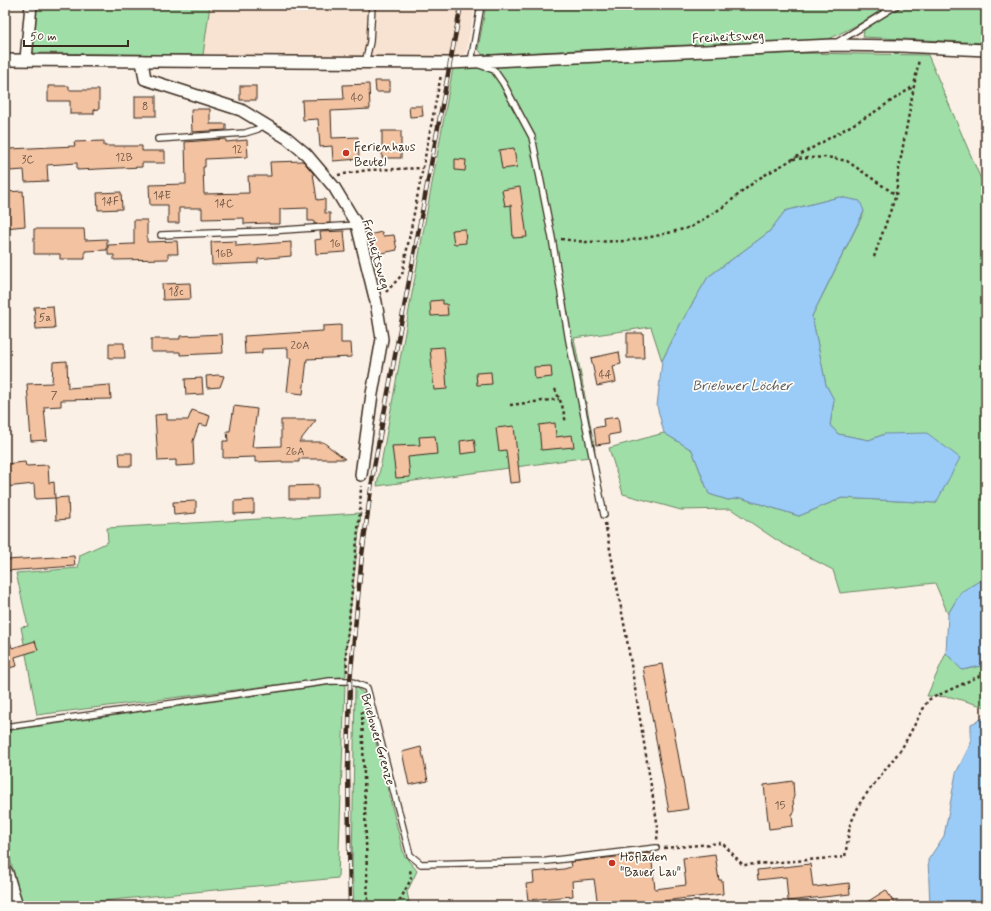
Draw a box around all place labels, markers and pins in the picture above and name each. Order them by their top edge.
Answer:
place label: Ferienhaus Beutel [354,139,416,171]
marker: Ferienhaus Beutel [341,148,351,158]
place label: Hofladen "Bauer Lau" [620,849,681,881]
marker: Hofladen "Bauer Lau" [607,858,617,868]

